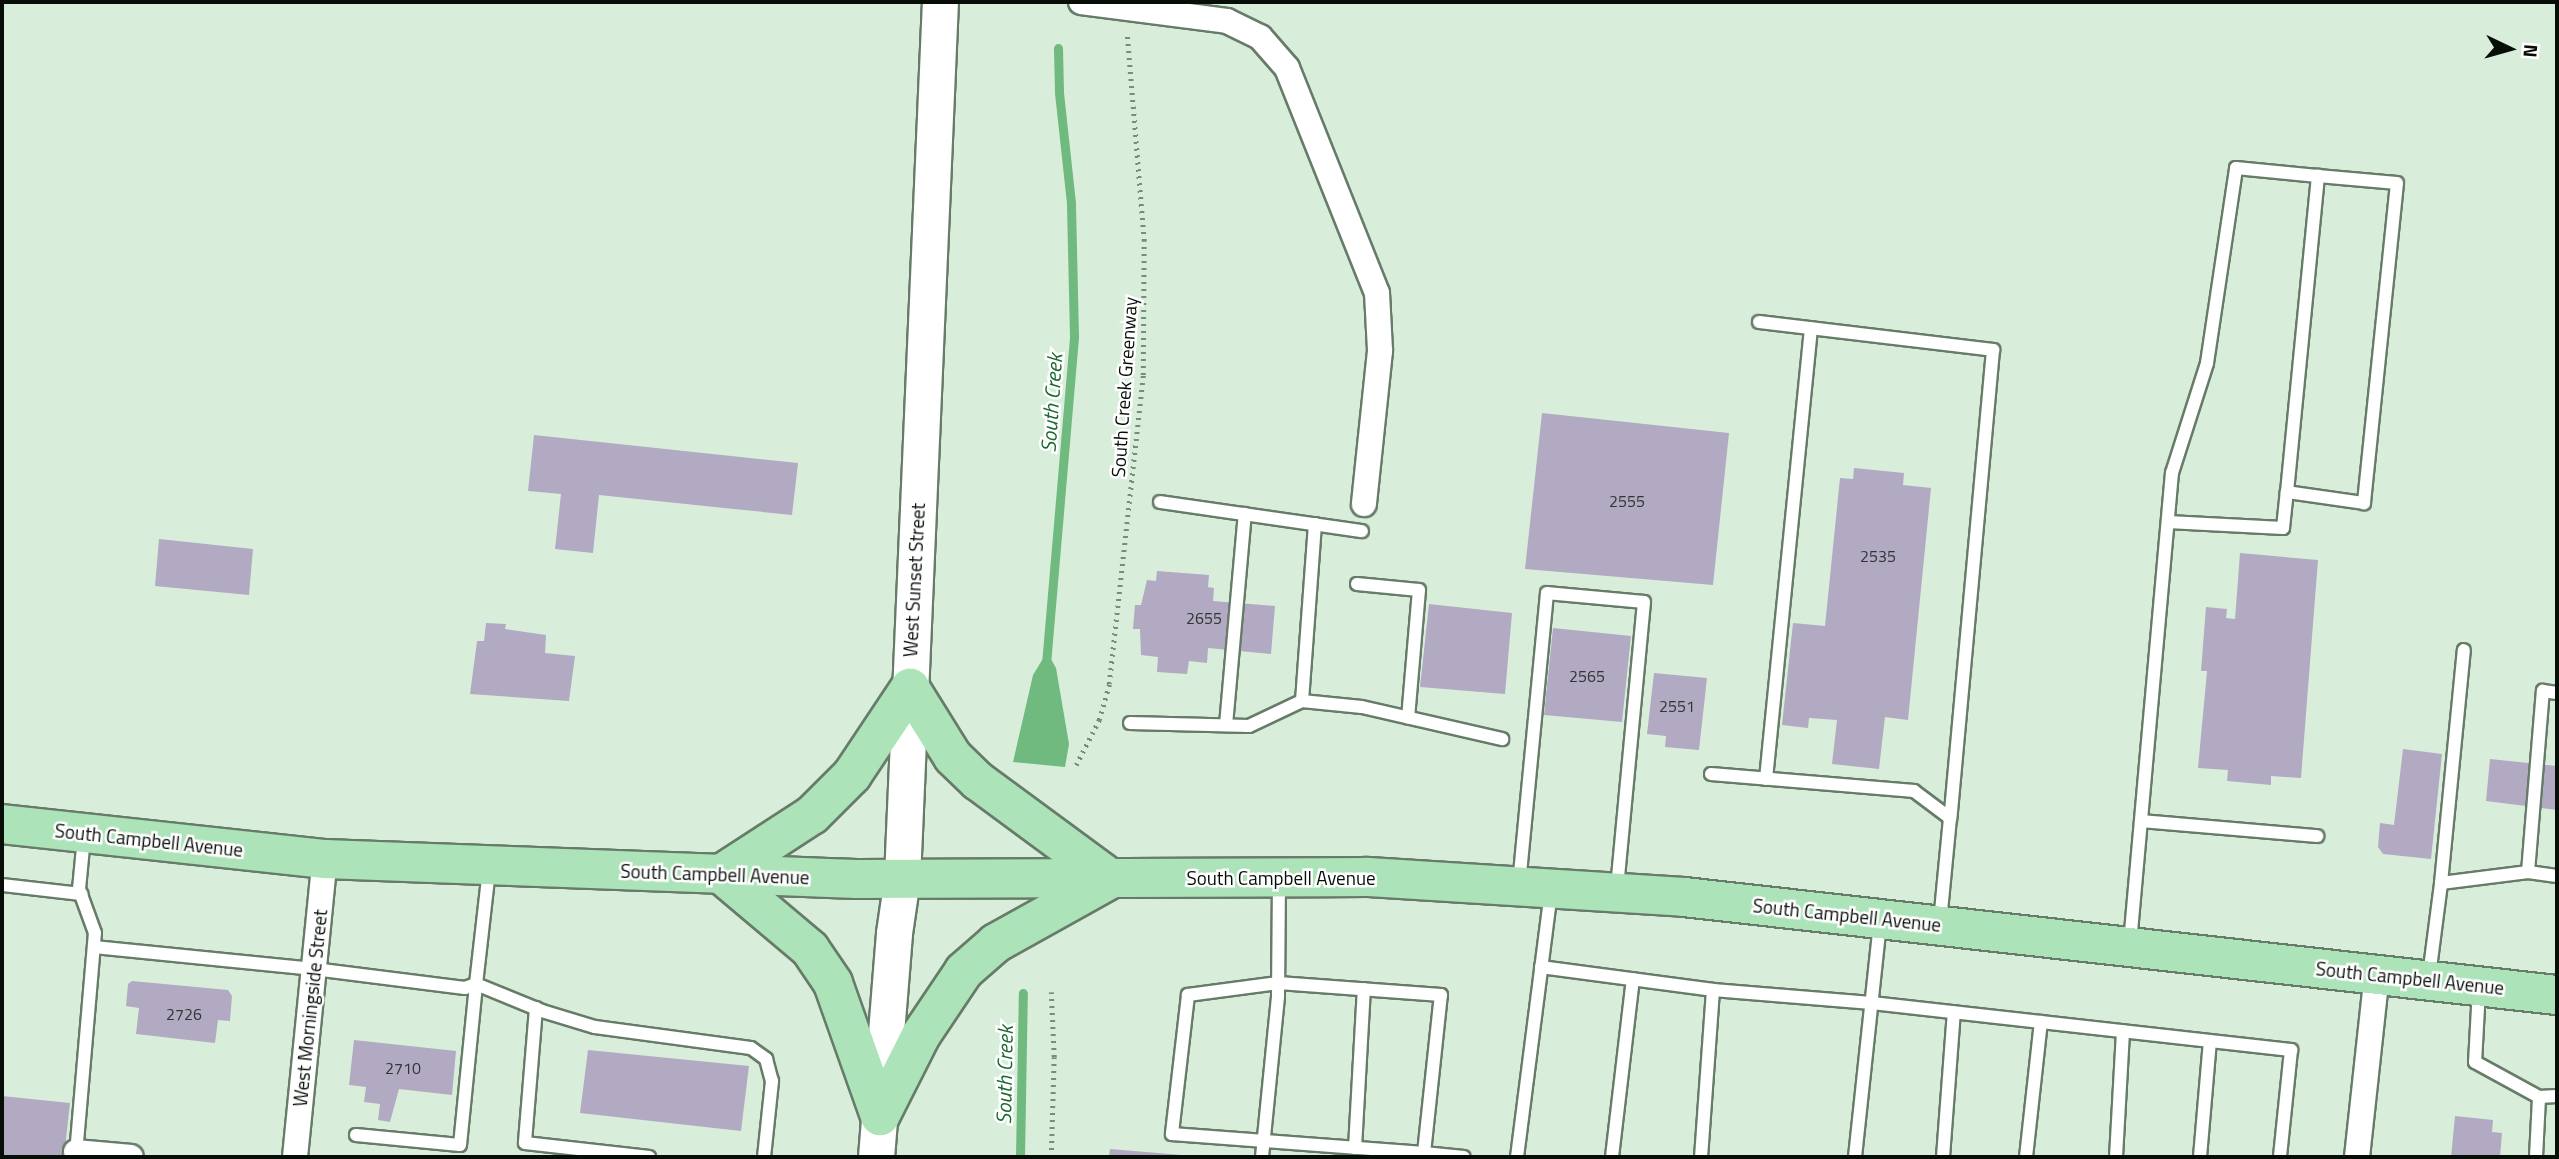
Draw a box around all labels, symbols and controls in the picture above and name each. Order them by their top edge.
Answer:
north arrow [2475,14,2545,84]
text: N [2516,43,2546,59]
street label: South Creek Greenway [1106,296,1142,478]
water label: South Creek [1035,353,1067,453]
house number: 2555 [1609,491,1645,511]
street label: West Sunset Street [899,502,929,658]
house number: 2535 [1860,546,1896,566]
house number: 2655 [1186,608,1222,628]
house number: 2565 [1569,666,1605,686]
house number: 2551 [1659,696,1695,716]
street label: South Campbell Avenue [54,819,244,861]
street label: South Campbell Avenue [620,859,810,889]
street label: South Campbell Avenue [1186,867,1376,889]
street label: South Campbell Avenue [1752,894,1942,936]
street label: West Morningside Street [288,908,332,1108]
street label: South Campbell Avenue [2315,957,2505,999]
house number: 2726 [166,1004,202,1024]
water label: South Creek [991,1025,1017,1125]
house number: 2710 [385,1058,421,1078]

